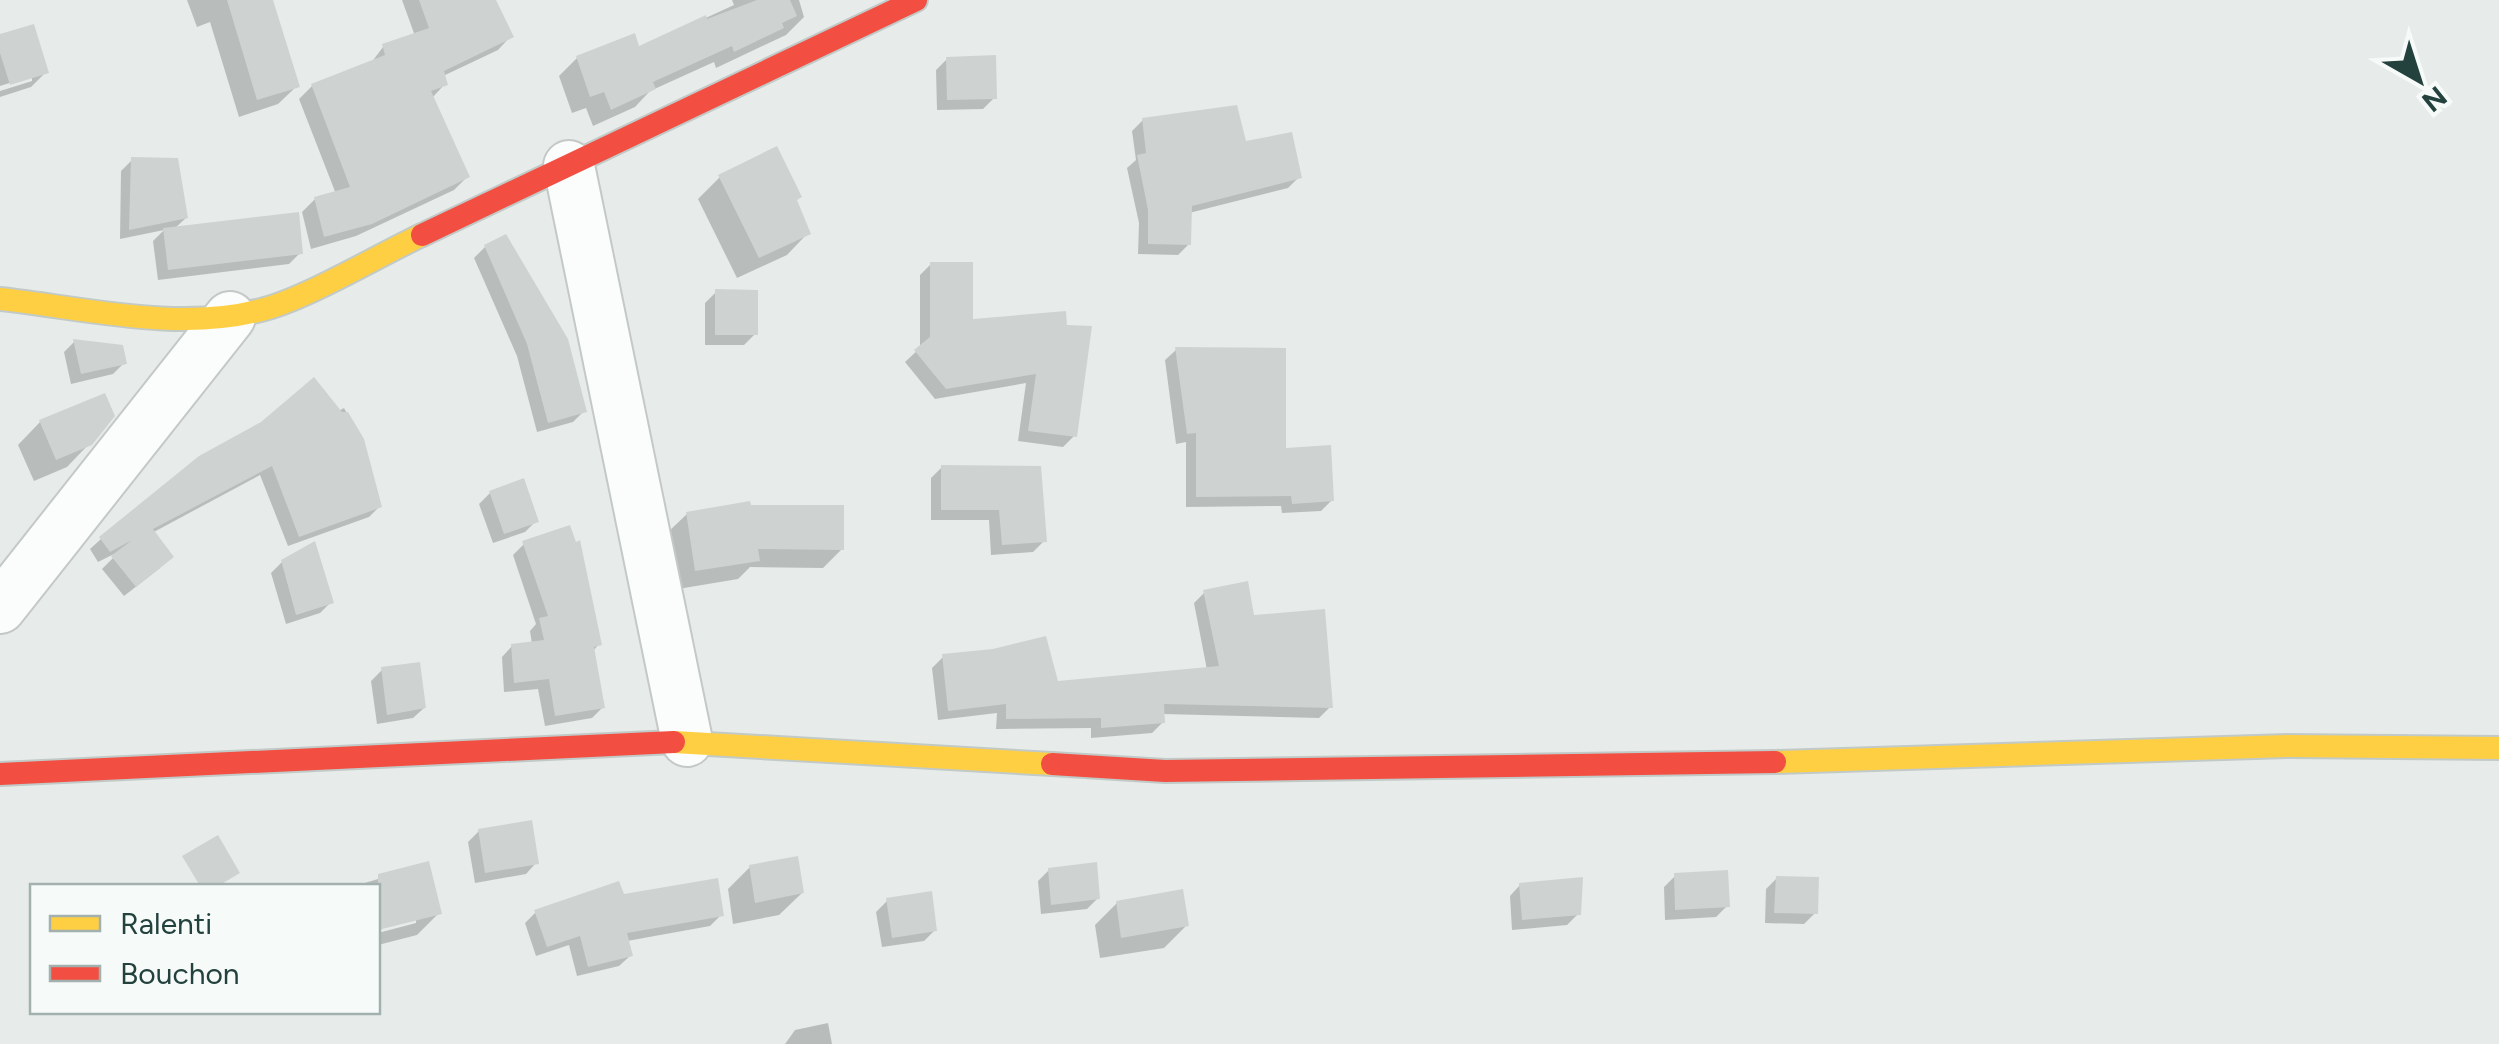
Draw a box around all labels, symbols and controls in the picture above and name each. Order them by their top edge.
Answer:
north arrow [2369,30,2469,130]
text: N [2416,79,2454,119]
legend [30,884,380,1014]
text: Ralenti [120,905,212,942]
text: Bouchon [120,955,240,992]

